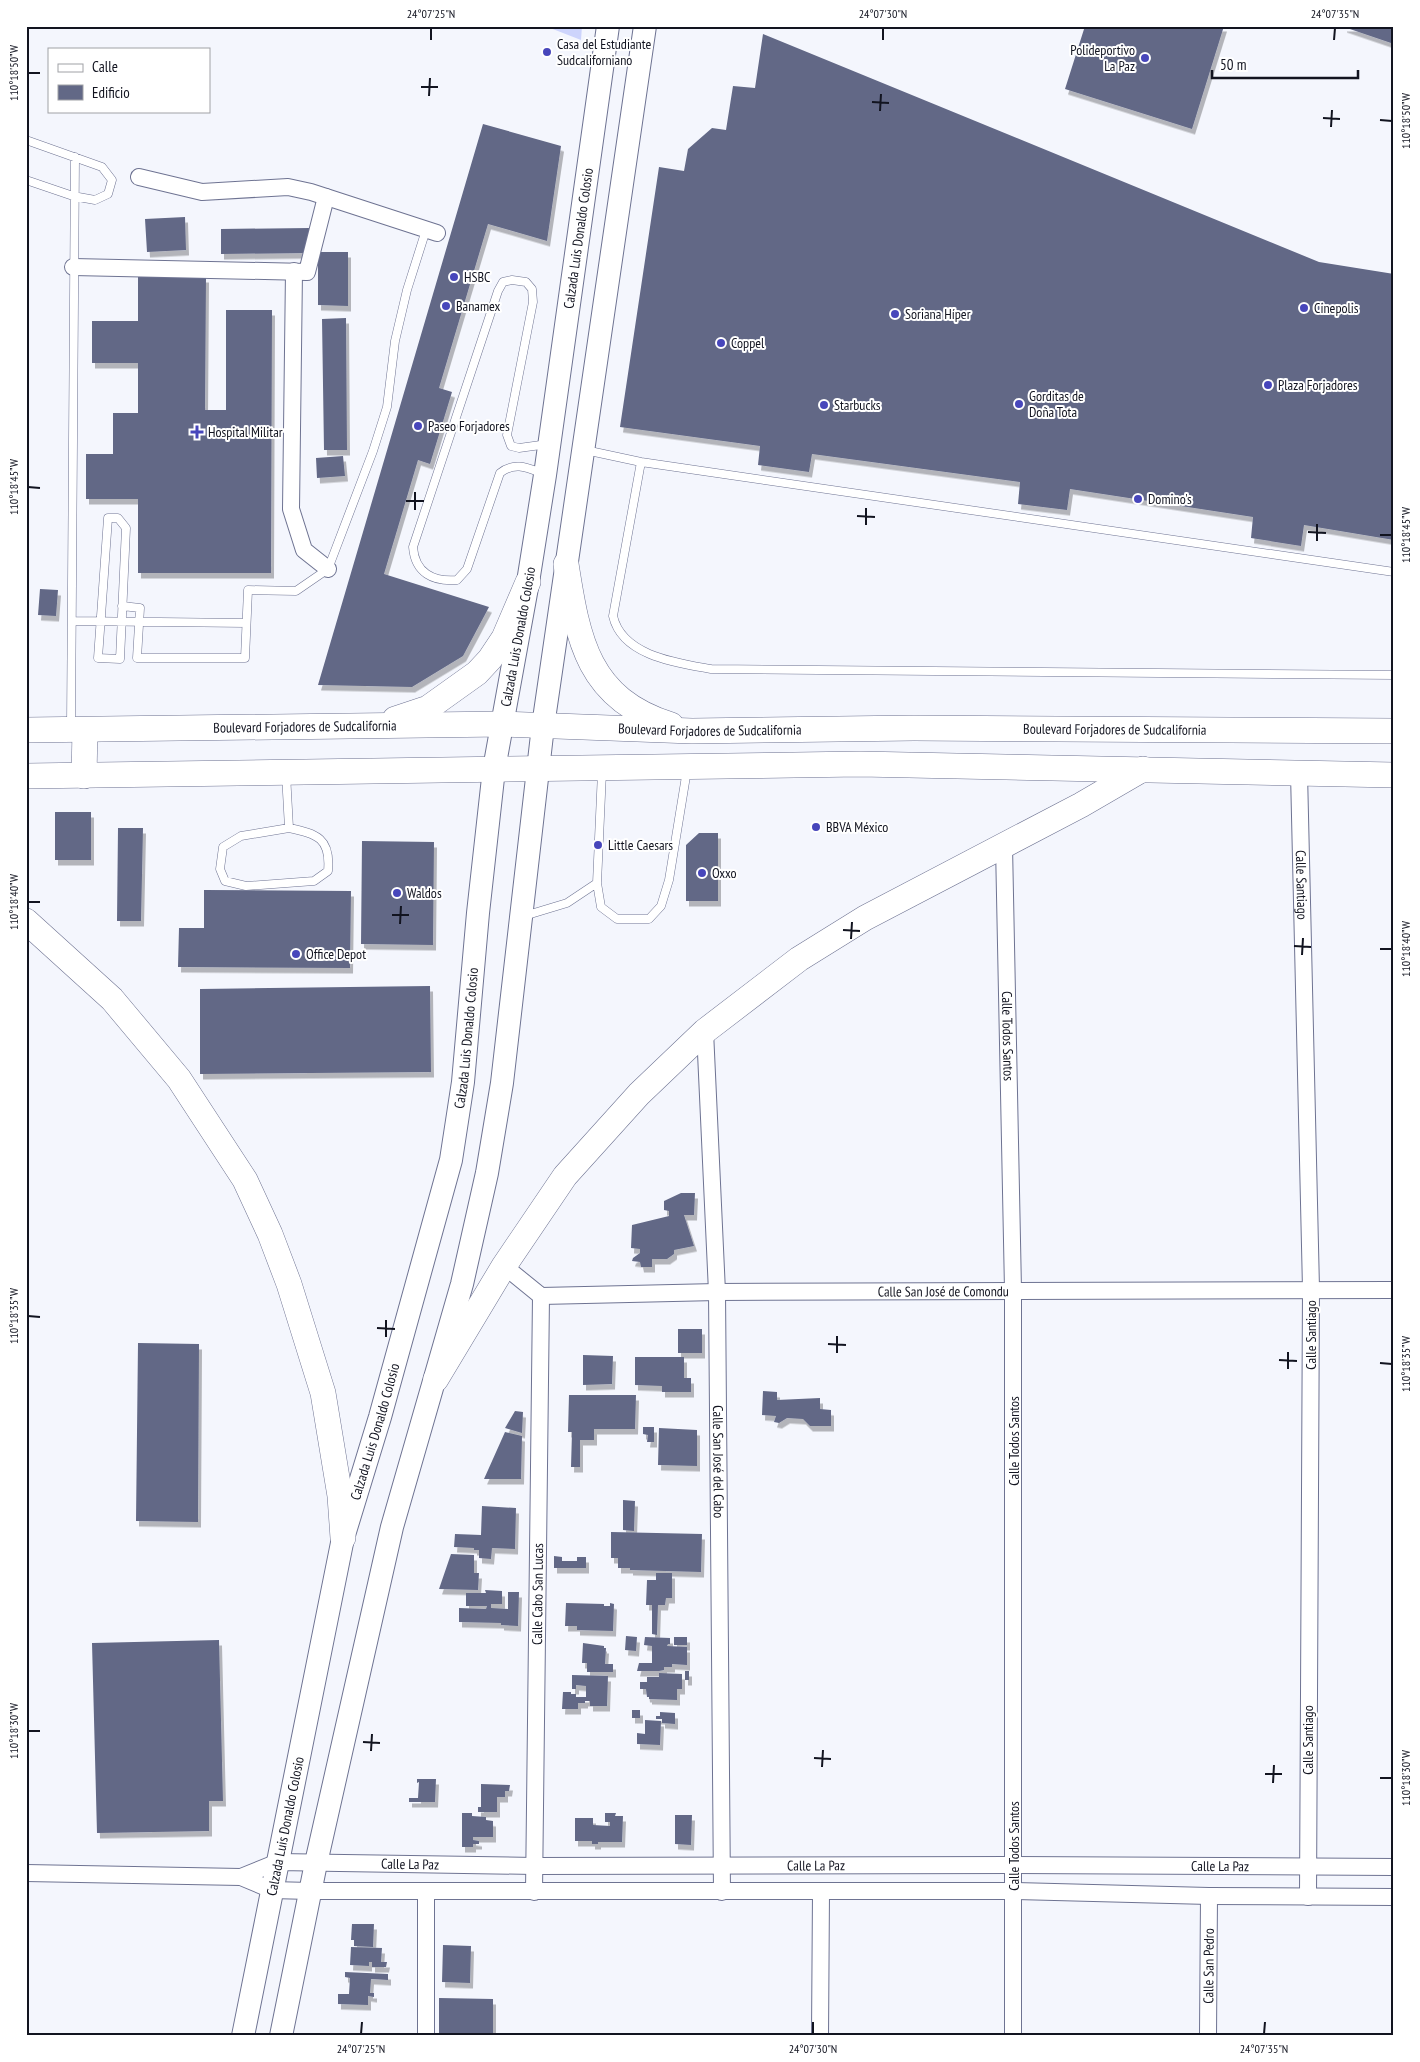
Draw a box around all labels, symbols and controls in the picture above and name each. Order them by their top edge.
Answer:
text: 24°07'25"N [407,6,455,21]
text: 24°07'30"N [859,6,907,21]
text: 24°07'35"N [1311,6,1359,21]
place label: Casa del Estudiante Sudcaliforniano [557,35,651,69]
place label: Polideportivo La Paz [1070,41,1135,75]
text: 110°18'50"W [6,45,21,101]
marker: Casa del Estudiante Sudcaliforniano [541,46,553,58]
legend [48,48,210,112]
scale bar [1212,48,1359,80]
marker: Polideportivo La Paz [1139,52,1151,64]
text: 50 m [1220,55,1246,74]
text: Calle [92,57,118,76]
text: Edificio [92,83,130,102]
text: 110°18'50"W [1398,93,1413,149]
street label: Calzada Luis Donaldo Colosio [559,167,597,310]
place label: HSBC [464,268,491,286]
marker: HSBC [448,271,460,283]
place label: Banamex [456,297,501,315]
place label: Cinepolis [1314,299,1359,317]
marker: Banamex [440,300,452,312]
marker: Cinepolis [1298,302,1310,314]
place label: Soriana Híper [905,305,971,323]
marker: Soriana Híper [889,308,901,320]
place label: Coppel [731,334,765,352]
marker: Coppel [715,337,727,349]
place label: Plaza Forjadores [1278,376,1358,394]
marker: Plaza Forjadores [1262,379,1274,391]
place label: Gorditas de Doña Tota [1029,387,1084,421]
place label: Starbucks [834,396,881,414]
marker: Gorditas de Doña Tota [1013,398,1025,410]
marker: Starbucks [818,399,830,411]
place label: Paseo Forjadores [428,417,510,435]
marker: Paseo Forjadores [412,420,424,432]
place label: Hospital Militar [208,423,283,441]
marker: Hospital Militar [190,425,204,439]
text: 110°18'45"W [6,459,21,515]
place label: Domino's [1148,490,1192,508]
marker: Domino's [1132,493,1144,505]
text: 110°18'45"W [1398,507,1413,563]
street label: Calzada Luis Donaldo Colosio [497,566,539,708]
street label: Boulevard Forjadores de Sudcalifornia [213,716,397,737]
street label: Boulevard Forjadores de Sudcalifornia [618,719,802,740]
street label: Boulevard Forjadores de Sudcalifornia [1023,720,1207,739]
place label: BBVA México [826,818,888,836]
marker: BBVA México [810,821,822,833]
place label: Little Caesars [608,836,673,854]
marker: Little Caesars [592,839,604,851]
street label: Calle Santiago [1292,850,1311,920]
place label: Oxxo [712,864,737,882]
marker: Oxxo [696,867,708,879]
text: 110°18'40"W [6,874,21,930]
place label: Waldos [407,884,442,902]
marker: Waldos [391,887,403,899]
text: 110°18'40"W [1398,921,1413,977]
place label: Office Depot [306,945,366,963]
marker: Office Depot [290,948,302,960]
street label: Calzada Luis Donaldo Colosio [450,967,482,1110]
street label: Calle Todos Santos [998,991,1018,1081]
street label: Calle San José de Comondu [878,1282,1009,1301]
text: 110°18'35"W [6,1288,21,1344]
street label: Calle Santiago [1302,1300,1320,1370]
text: 110°18'35"W [1398,1336,1413,1392]
street label: Calzada Luis Donaldo Colosio [346,1361,403,1502]
street label: Calle Todos Santos [1005,1396,1023,1486]
street label: Calle San José del Cabo [709,1405,728,1518]
street label: Calle Cabo San Lucas [528,1543,547,1645]
text: 110°18'30"W [6,1703,21,1759]
street label: Calle Santiago [1299,1705,1317,1775]
text: 110°18'30"W [1398,1750,1413,1806]
street label: Calzada Luis Donaldo Colosio [262,1755,308,1897]
street label: Calle Todos Santos [1005,1801,1023,1891]
street label: Calle La Paz [381,1855,439,1874]
street label: Calle La Paz [787,1856,845,1874]
street label: Calle La Paz [1191,1857,1249,1875]
street label: Calle San Pedro [1199,1928,1218,2004]
text: 24°07'25"N [337,2041,385,2056]
text: 24°07'30"N [789,2041,837,2056]
text: 24°07'35"N [1240,2041,1288,2056]

